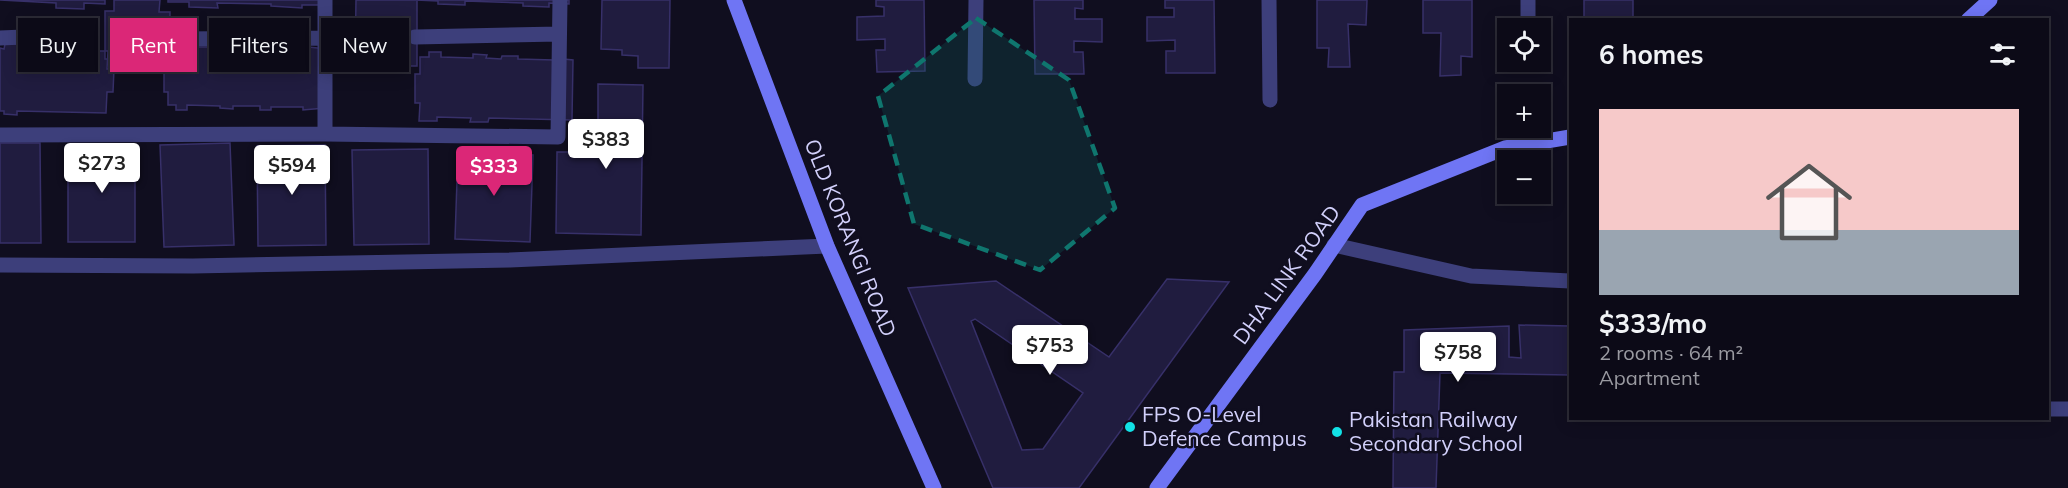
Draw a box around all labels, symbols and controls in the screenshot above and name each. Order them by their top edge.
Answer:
chip: Buy [18,18,98,72]
chip: Rent [110,18,197,72]
chip: Filters [209,18,309,72]
chip: New [321,18,409,72]
map controls [1497,18,1551,204]
button: locate [1497,18,1551,72]
text: 6 homes [1599,38,1703,71]
icon: filters [1986,38,2019,71]
button: + [1497,84,1551,138]
pin: $383 [570,119,642,170]
text: $383 [582,126,630,151]
street label: OLD KORANGI ROAD [799,135,902,340]
pin: $273 [66,143,138,194]
pin: $594 [256,145,328,196]
pin: $333 [458,146,530,197]
icon: home [1755,148,1863,256]
text: $273 [78,150,126,175]
button: − [1497,150,1551,204]
text: $594 [268,152,316,177]
text: $333 [470,153,518,178]
street label: DHA LINK ROAD [1227,200,1345,349]
text: $333/mo [1599,307,1707,340]
pin: $753 [1014,325,1086,376]
text: $753 [1026,332,1074,357]
pin: $758 [1422,332,1494,383]
text: $758 [1434,339,1482,364]
text: 2 rooms · 64 m² [1599,340,1743,365]
text: Apartment [1599,365,1700,390]
place label: FPS O-Level Defence Campus [1142,401,1307,451]
place label: Pakistan Railway Secondary School [1349,406,1523,456]
marker: FPS O-Level Defence Campus [1123,420,1137,434]
marker: Pakistan Railway Secondary School [1330,425,1344,439]

